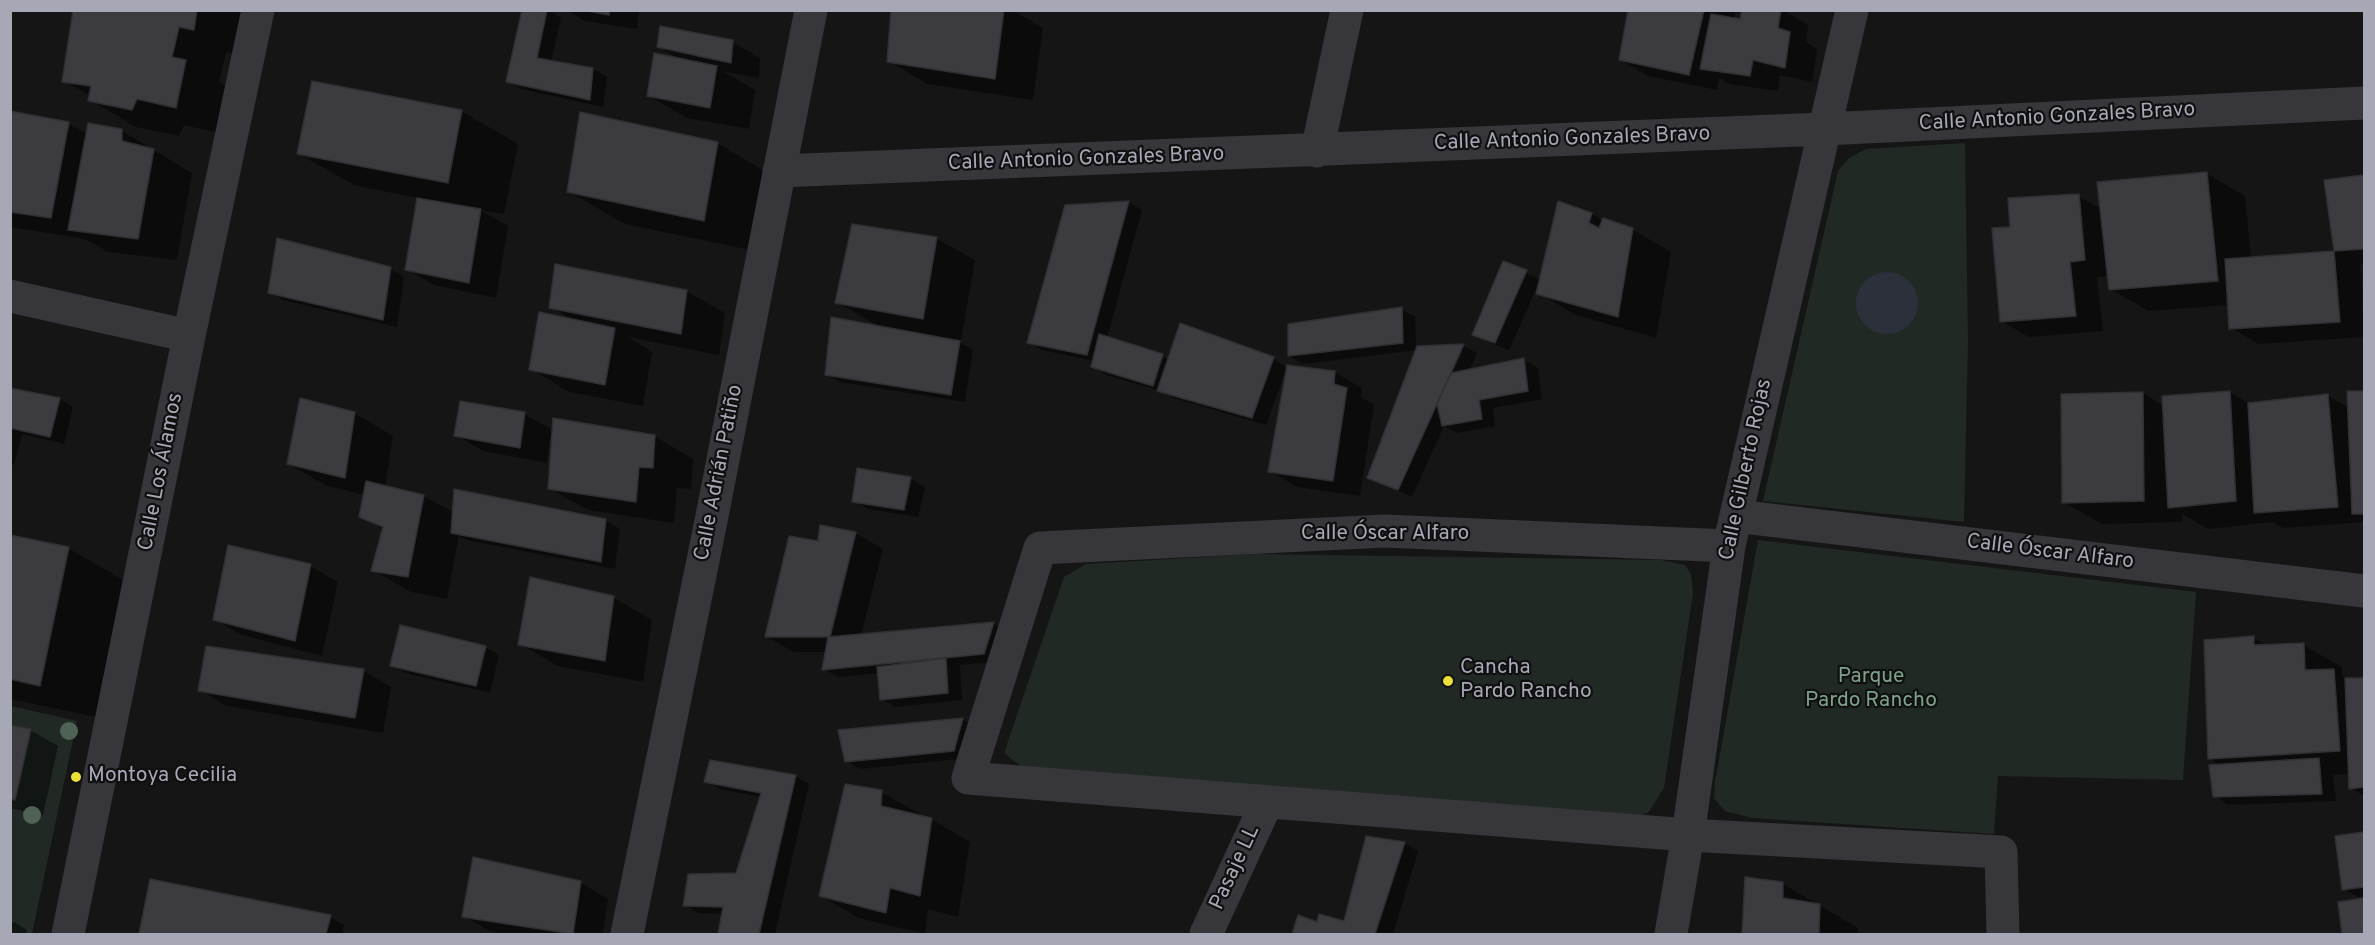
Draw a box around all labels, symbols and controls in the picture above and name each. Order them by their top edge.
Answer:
street label: Calle Antonio Gonzales Bravo [1918,98,2196,138]
street label: Calle Antonio Gonzales Bravo [1433,123,1711,157]
street label: Calle Antonio Gonzales Bravo [947,143,1225,177]
street label: Calle Gilberto Rojas [1715,377,1779,563]
street label: Calle Adrián Patiño [691,383,749,563]
street label: Calle Los Álamos [134,391,190,553]
street label: Calle Óscar Alfaro [1301,522,1469,548]
street label: Calle Óscar Alfaro [1965,530,2135,576]
place label: Cancha Pardo Rancho [1460,656,1592,706]
park label: Parque Pardo Rancho [1805,665,1937,715]
marker: Cancha Pardo Rancho [1441,674,1455,688]
place label: Montoya Cecilia [88,764,237,790]
marker: Montoya Cecilia [69,770,83,784]
street label: Pasaje LL [1206,822,1266,914]

